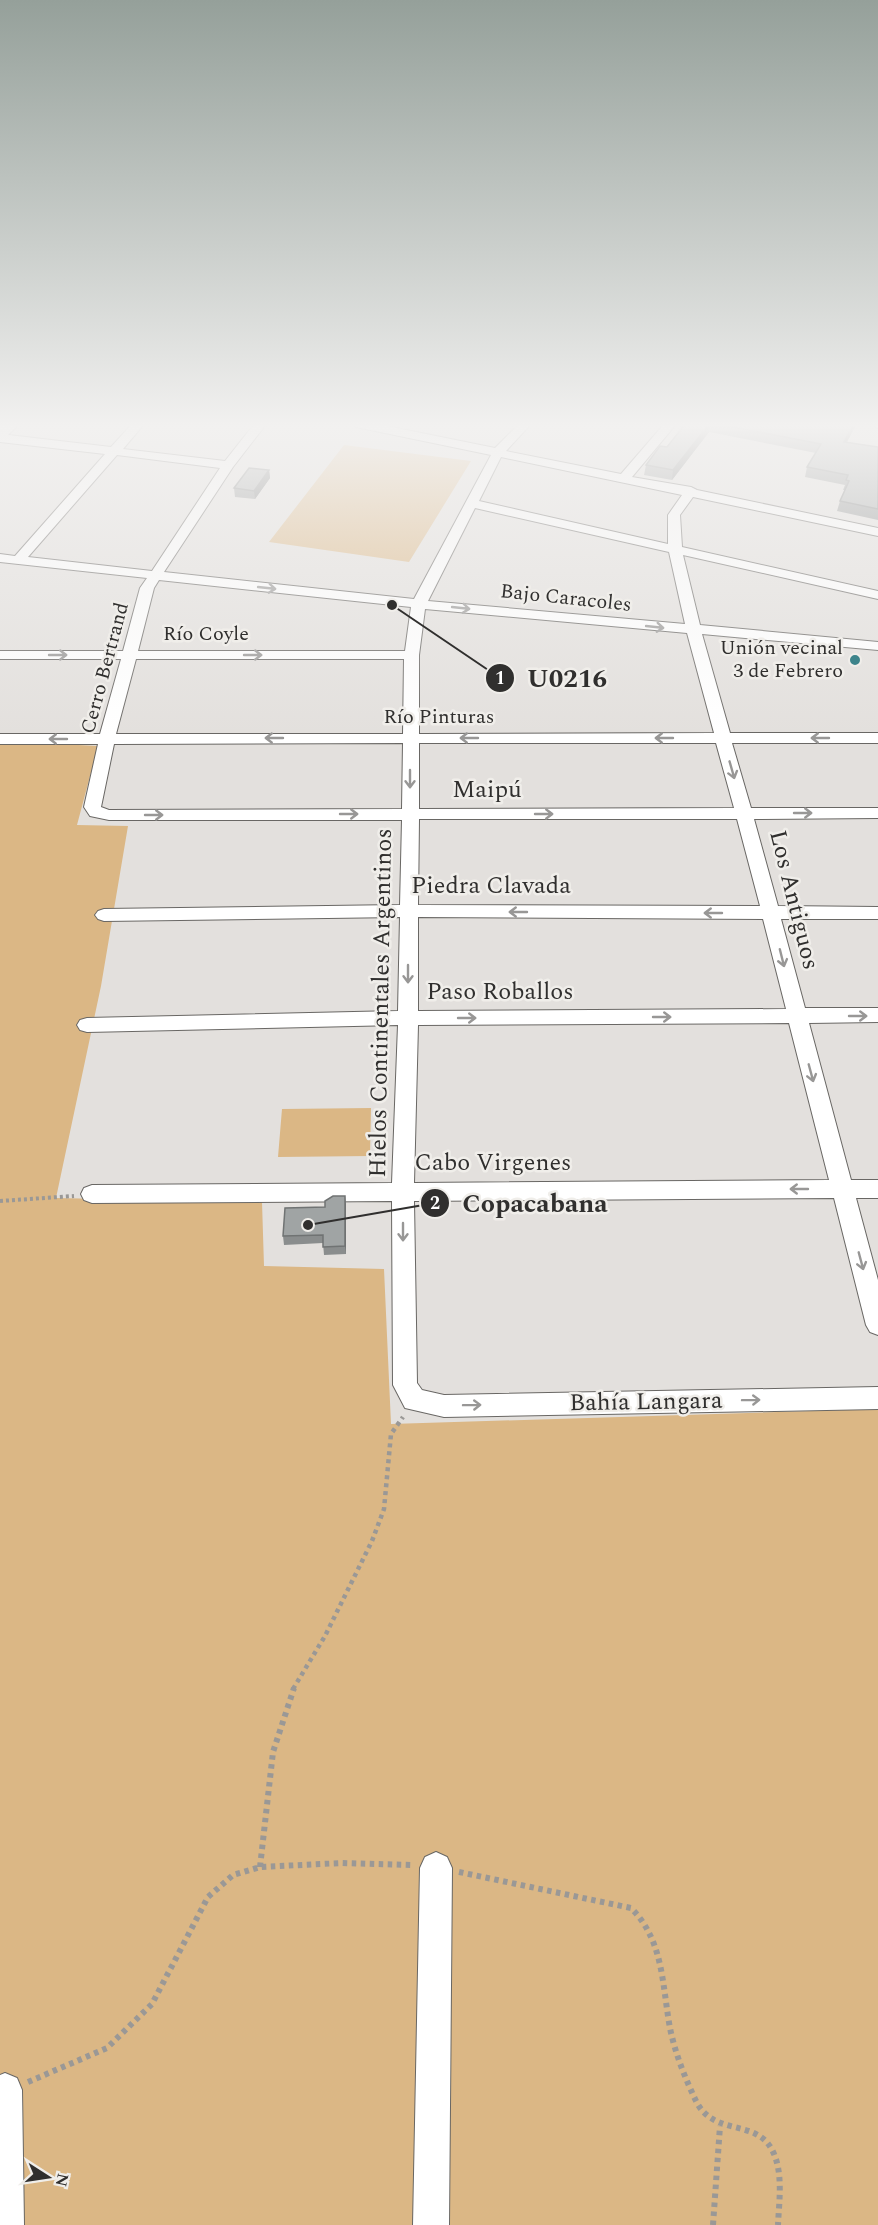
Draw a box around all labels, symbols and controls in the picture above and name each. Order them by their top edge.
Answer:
street label: Bajo Caracoles [499,576,633,620]
one-way arrow [256,583,276,594]
street label: Cerro Bertrand [73,599,137,737]
one-way arrow [450,603,470,614]
street label: Río Coyle [163,619,249,649]
one-way arrow [644,622,664,633]
place label: Unión vecinal 3 de Febrero [720,633,843,686]
one-way arrow [48,649,68,661]
one-way arrow [243,649,263,661]
marker: Unión vecinal 3 de Febrero [848,653,862,667]
callout: U0216 [485,656,619,700]
text: U0216 [527,659,607,699]
text: 1 [495,665,505,692]
street label: Río Pinturas [384,702,494,732]
one-way arrow [265,732,285,744]
one-way arrow [460,732,480,744]
one-way arrow [655,732,675,744]
one-way arrow [810,732,830,744]
one-way arrow [49,733,69,745]
one-way arrow [727,760,738,779]
one-way arrow [404,769,416,789]
street label: Maipú [452,772,522,808]
one-way arrow [792,807,812,819]
one-way arrow [339,808,359,820]
one-way arrow [534,808,554,820]
one-way arrow [144,809,164,821]
street label: Los Antiguos [759,827,829,973]
street label: Hielos Continentales Argentinos [360,828,402,1178]
street label: Piedra Clavada [411,868,571,904]
one-way arrow [508,906,528,918]
one-way arrow [703,907,723,919]
one-way arrow [776,948,788,967]
one-way arrow [402,964,414,984]
street label: Paso Roballos [426,974,574,1010]
one-way arrow [848,1010,868,1022]
one-way arrow [651,1011,671,1023]
one-way arrow [456,1012,476,1024]
one-way arrow [806,1063,817,1082]
street label: Cabo Virgenes [415,1145,571,1181]
callout: Copacabana [420,1181,619,1225]
one-way arrow [789,1183,809,1195]
text: Copacabana [462,1184,608,1224]
text: 2 [430,1190,440,1217]
one-way arrow [398,1222,409,1242]
one-way arrow [856,1251,867,1270]
street label: Bahía Langara [569,1383,723,1421]
one-way arrow [741,1394,761,1406]
one-way arrow [462,1400,482,1411]
north arrow [18,2147,78,2207]
text: N [49,2171,75,2189]

